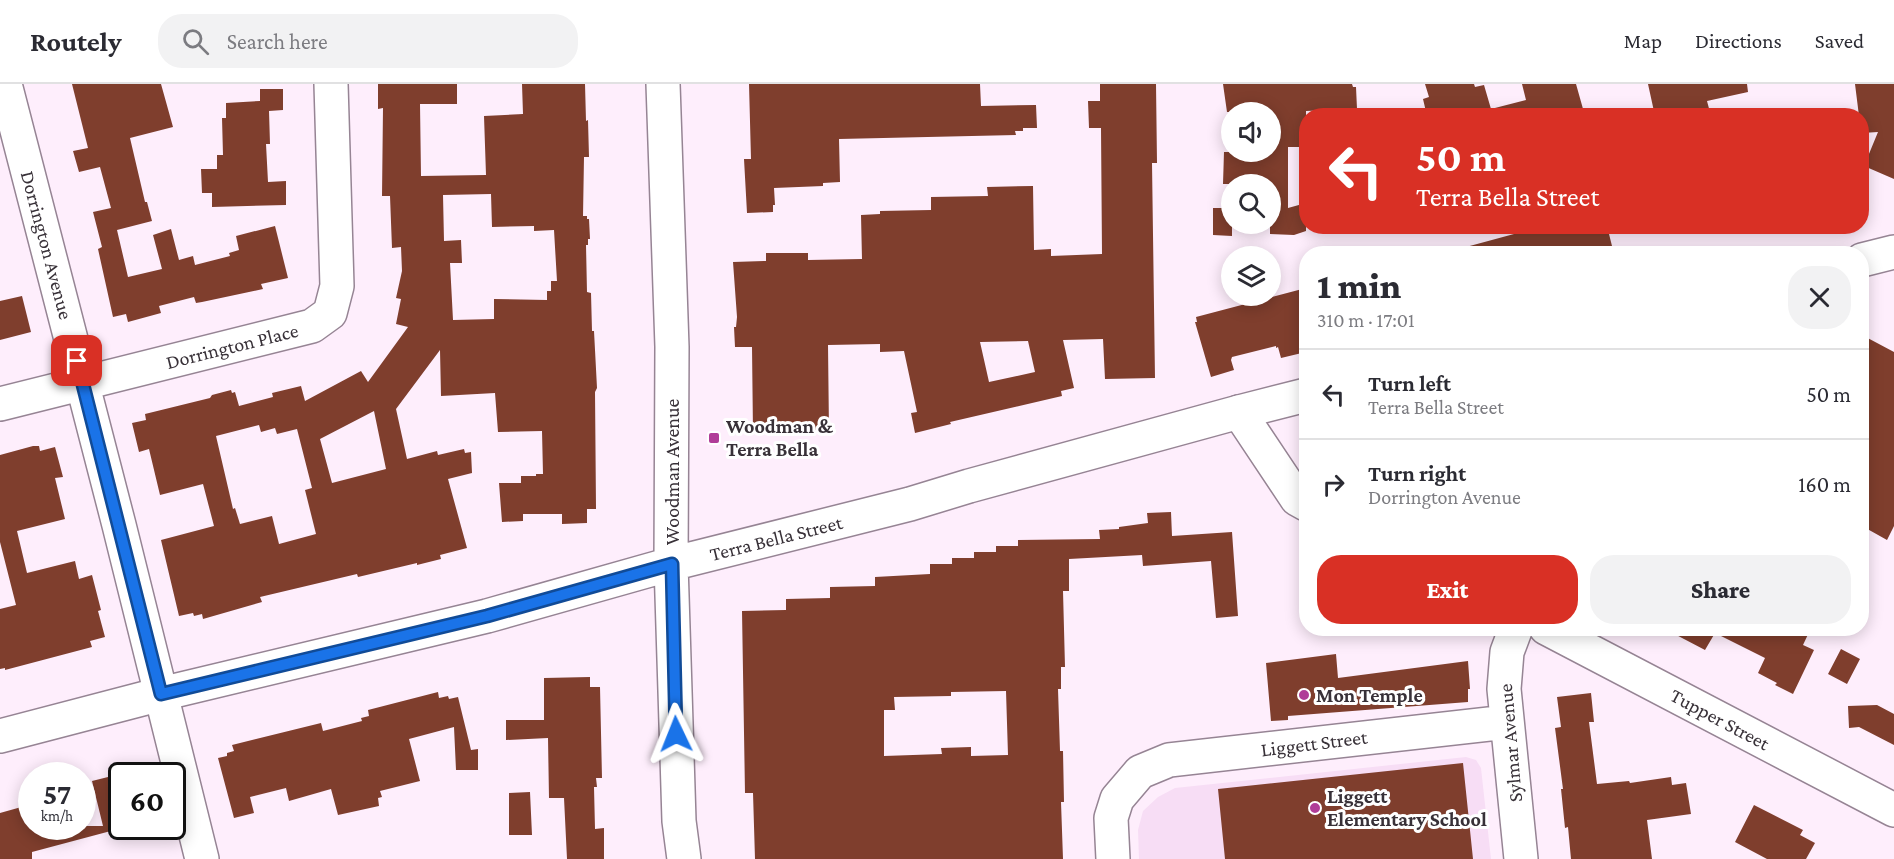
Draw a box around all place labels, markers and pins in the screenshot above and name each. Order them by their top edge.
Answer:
pin [51,335,102,386]
place label: Woodman & Terra Bella [725,415,834,460]
marker: Woodman & Terra Bella [707,431,721,445]
place label: Mon Temple [1316,684,1423,706]
marker: Mon Temple [1297,688,1311,702]
place label: Liggett Elementary School [1327,785,1487,830]
marker: Liggett Elementary School [1308,801,1322,815]

